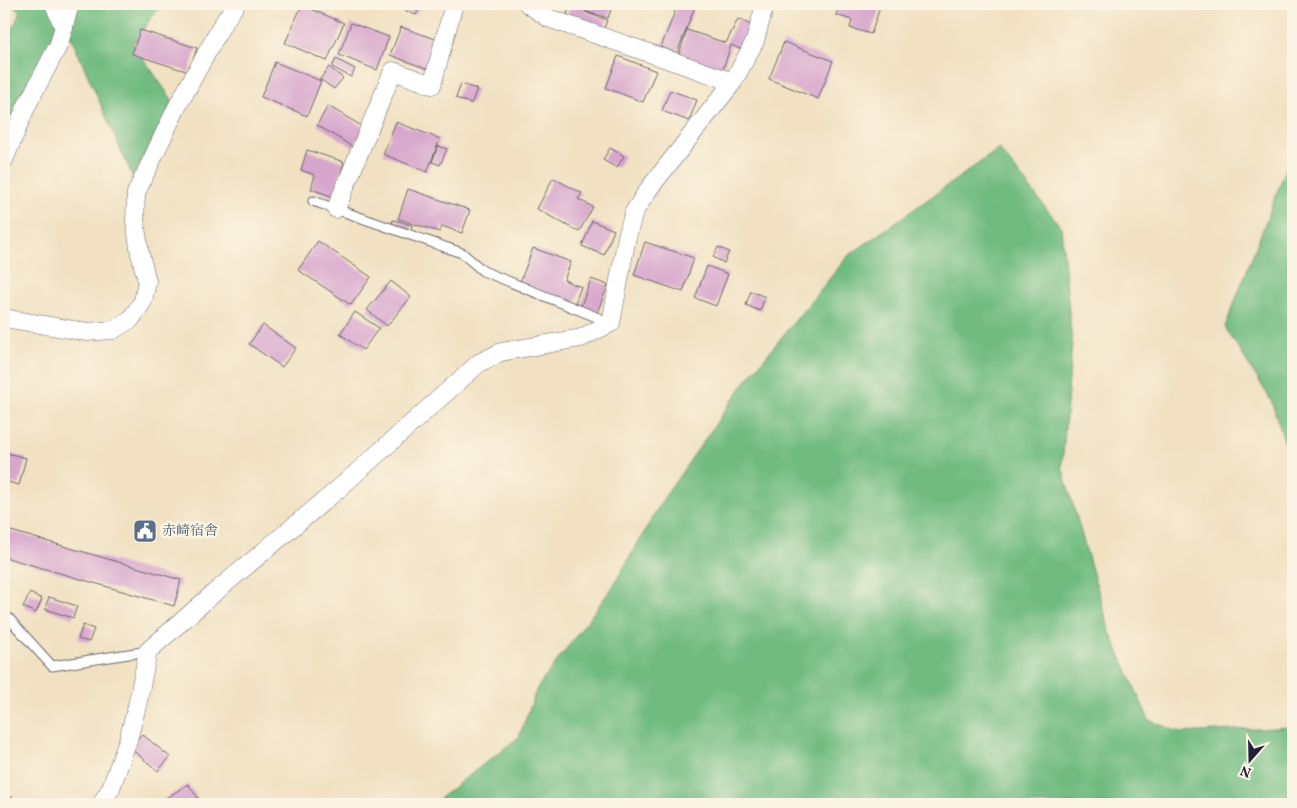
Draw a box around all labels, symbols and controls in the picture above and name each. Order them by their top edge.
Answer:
public building icon: 赤崎宿舎 [132,518,158,544]
place label: 赤崎宿舎 [162,522,218,541]
north arrow [1224,736,1274,786]
text: N [1238,760,1254,781]

